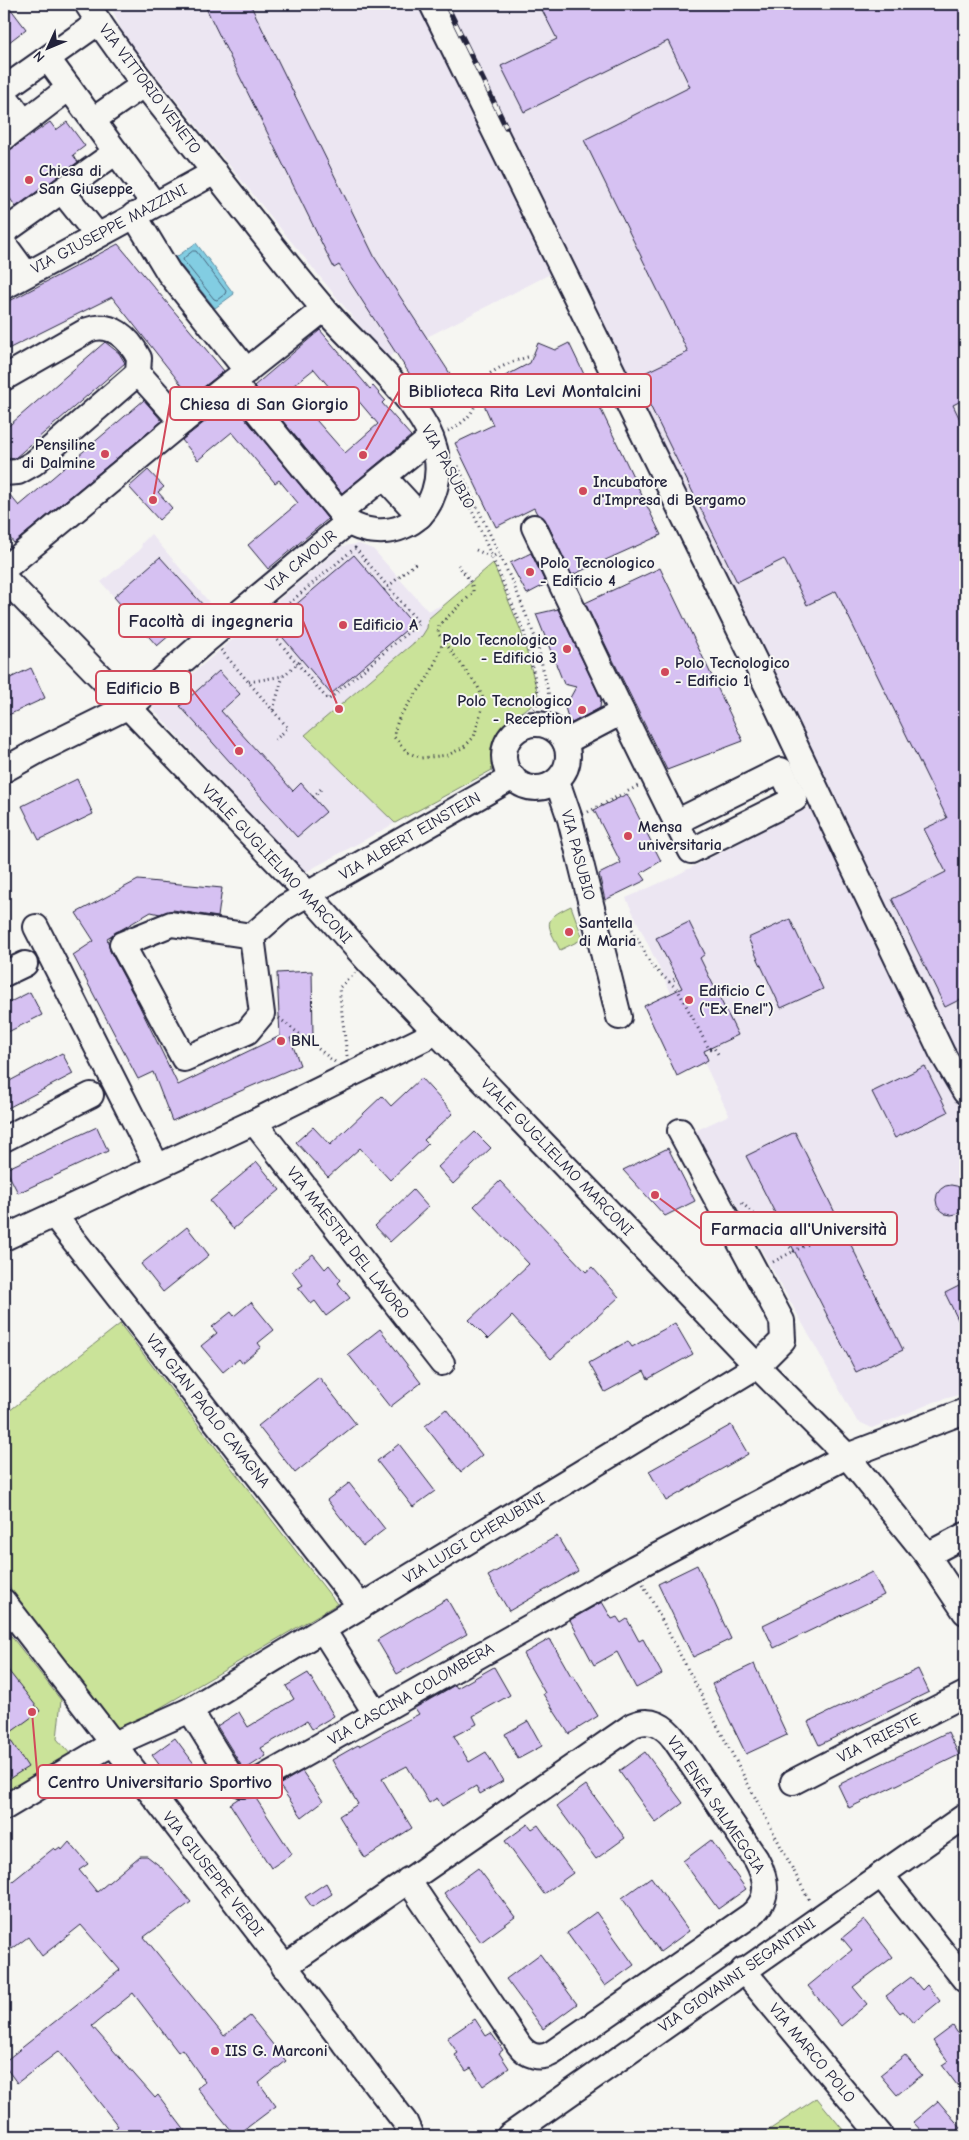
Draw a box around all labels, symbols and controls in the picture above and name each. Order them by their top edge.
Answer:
street label: VIA VITTORIO VENETO [95,21,205,157]
north arrow [22,22,72,72]
text: N [30,47,48,66]
place label: Chiesa di San Giuseppe [39,162,133,198]
marker: Chiesa di San Giuseppe [23,174,35,186]
street label: VIA GIUSEPPE MAZZINI [28,180,190,278]
callout: Biblioteca Rita Levi Montalcini [399,374,651,407]
text: Biblioteca Rita Levi Montalcini [409,381,641,402]
callout: Chiesa di San Giorgio [170,387,359,420]
text: Chiesa di San Giorgio [180,394,348,415]
street label: VIA PASUBIO [418,422,478,512]
place label: Pensiline di Dalmine [22,436,95,472]
marker: Pensiline di Dalmine [99,448,111,460]
place label: Incubatore d'Impresa di Bergamo [593,473,746,509]
marker: Incubatore d'Impresa di Bergamo [577,485,589,497]
street label: VIA CAVOUR [262,526,340,596]
place label: Polo Tecnologico - Edificio 4 [540,554,655,590]
marker: Polo Tecnologico - Edificio 4 [524,566,536,578]
callout: Facoltà di ingegneria [119,604,303,637]
text: Facoltà di ingegneria [129,611,293,632]
place label: Edificio A [353,616,418,634]
marker: Edificio A [337,619,349,631]
place label: Polo Tecnologico - Edificio 3 [442,631,557,667]
marker: Polo Tecnologico - Edificio 3 [561,643,573,655]
place label: Polo Tecnologico - Edificio 1 [675,654,790,690]
marker: Polo Tecnologico - Edificio 1 [659,666,671,678]
callout: Edificio B [96,671,191,704]
text: Edificio B [106,678,180,699]
place label: Polo Tecnologico - Reception [457,692,572,728]
marker: Polo Tecnologico - Reception [576,704,588,716]
street label: VIALE GUGLIELMO MARCONI [198,781,356,947]
street label: VIA ALBERT EINSTEIN [336,788,484,884]
street label: VIA PASUBIO [557,808,599,902]
place label: Mensa universitaria [638,818,722,854]
marker: Mensa universitaria [622,830,634,842]
place label: Santella di Maria [579,914,636,950]
marker: Santella di Maria [563,926,575,938]
place label: Edificio C ("Ex Enel") [699,982,774,1018]
marker: Edificio C ("Ex Enel") [683,994,695,1006]
place label: BNL [291,1032,319,1050]
marker: BNL [275,1035,287,1047]
street label: VIALE GUGLIELMO MARCONI [477,1075,637,1239]
street label: VIA MAESTRI DEL LAVORO [283,1163,413,1323]
callout: Farmacia all'Università [701,1212,897,1245]
text: Farmacia all'Università [711,1219,887,1240]
street label: VIA GIAN PAOLO CAVAGNA [142,1331,274,1491]
street label: VIA LUIGI CHERUBINI [400,1489,548,1587]
street label: VIA CASCINA COLOMBERA [325,1639,497,1749]
street label: VIA TRIESTE [835,1709,924,1766]
street label: VIA ENEA SALMEGGIA [663,1733,769,1877]
callout: Centro Universitario Sportivo [38,1765,282,1798]
text: Centro Universitario Sportivo [48,1772,272,1793]
street label: VIA GIUSEPPE VERDI [159,1808,267,1940]
street label: VIA GIOVANNI SEGANTINI [655,1914,819,2036]
street label: VIA MARCO POLO [765,2000,859,2106]
place label: IIS G. Marconi [225,2042,328,2060]
marker: IIS G. Marconi [209,2045,221,2057]

